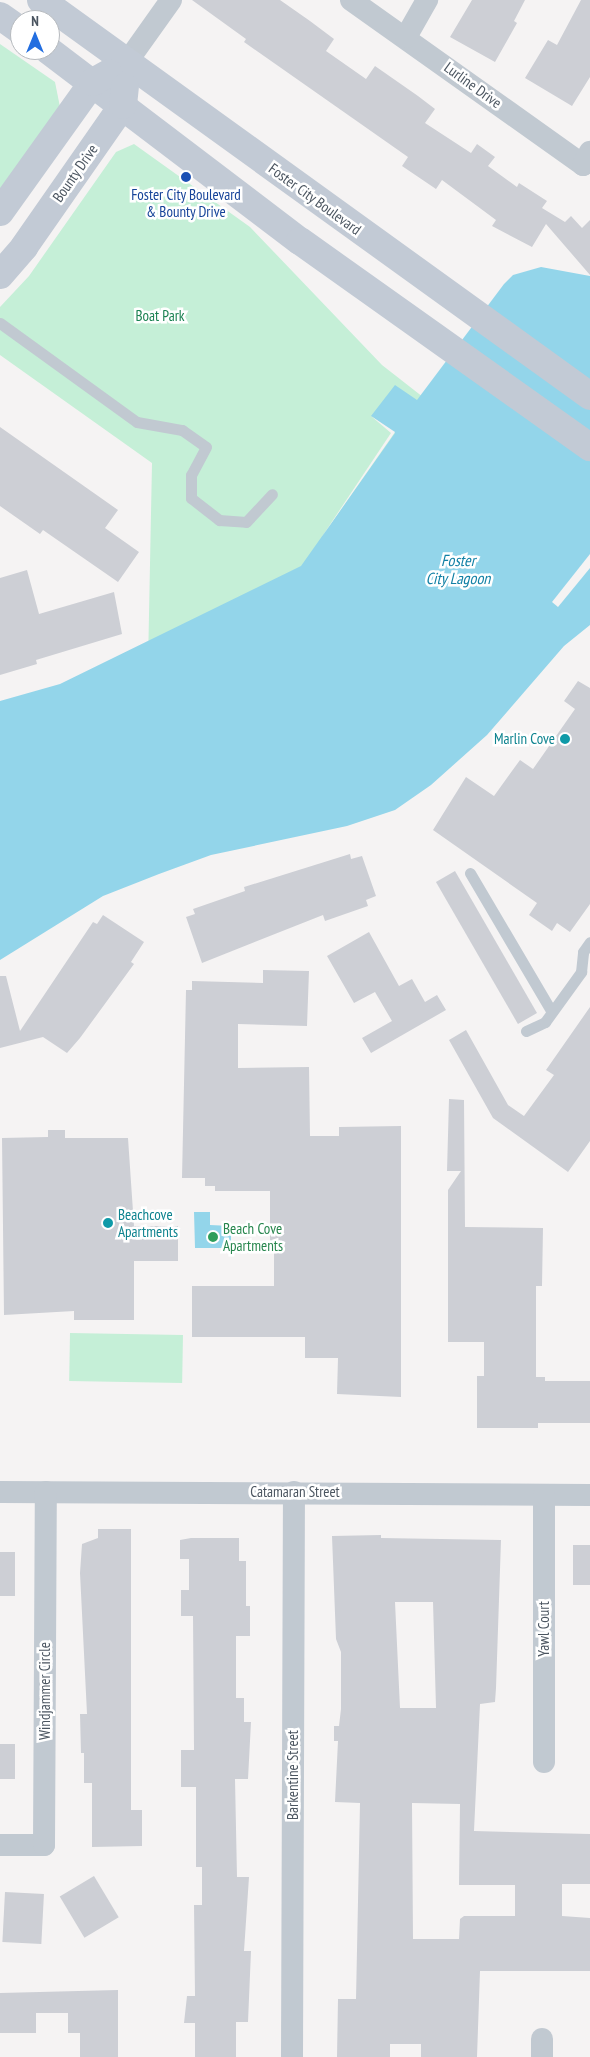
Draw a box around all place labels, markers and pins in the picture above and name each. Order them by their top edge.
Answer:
marker: Foster City Boulevard & Bounty Drive [180,171,192,183]
place label: Foster City Boulevard & Bounty Drive [131,185,241,220]
place label: Marlin Cove [494,730,555,748]
marker: Marlin Cove [559,733,571,745]
place label: Beachcove Apartments [118,1205,178,1240]
marker: Beachcove Apartments [102,1217,114,1229]
place label: Beach Cove Apartments [223,1219,283,1254]
marker: Beach Cove Apartments [207,1231,219,1243]

